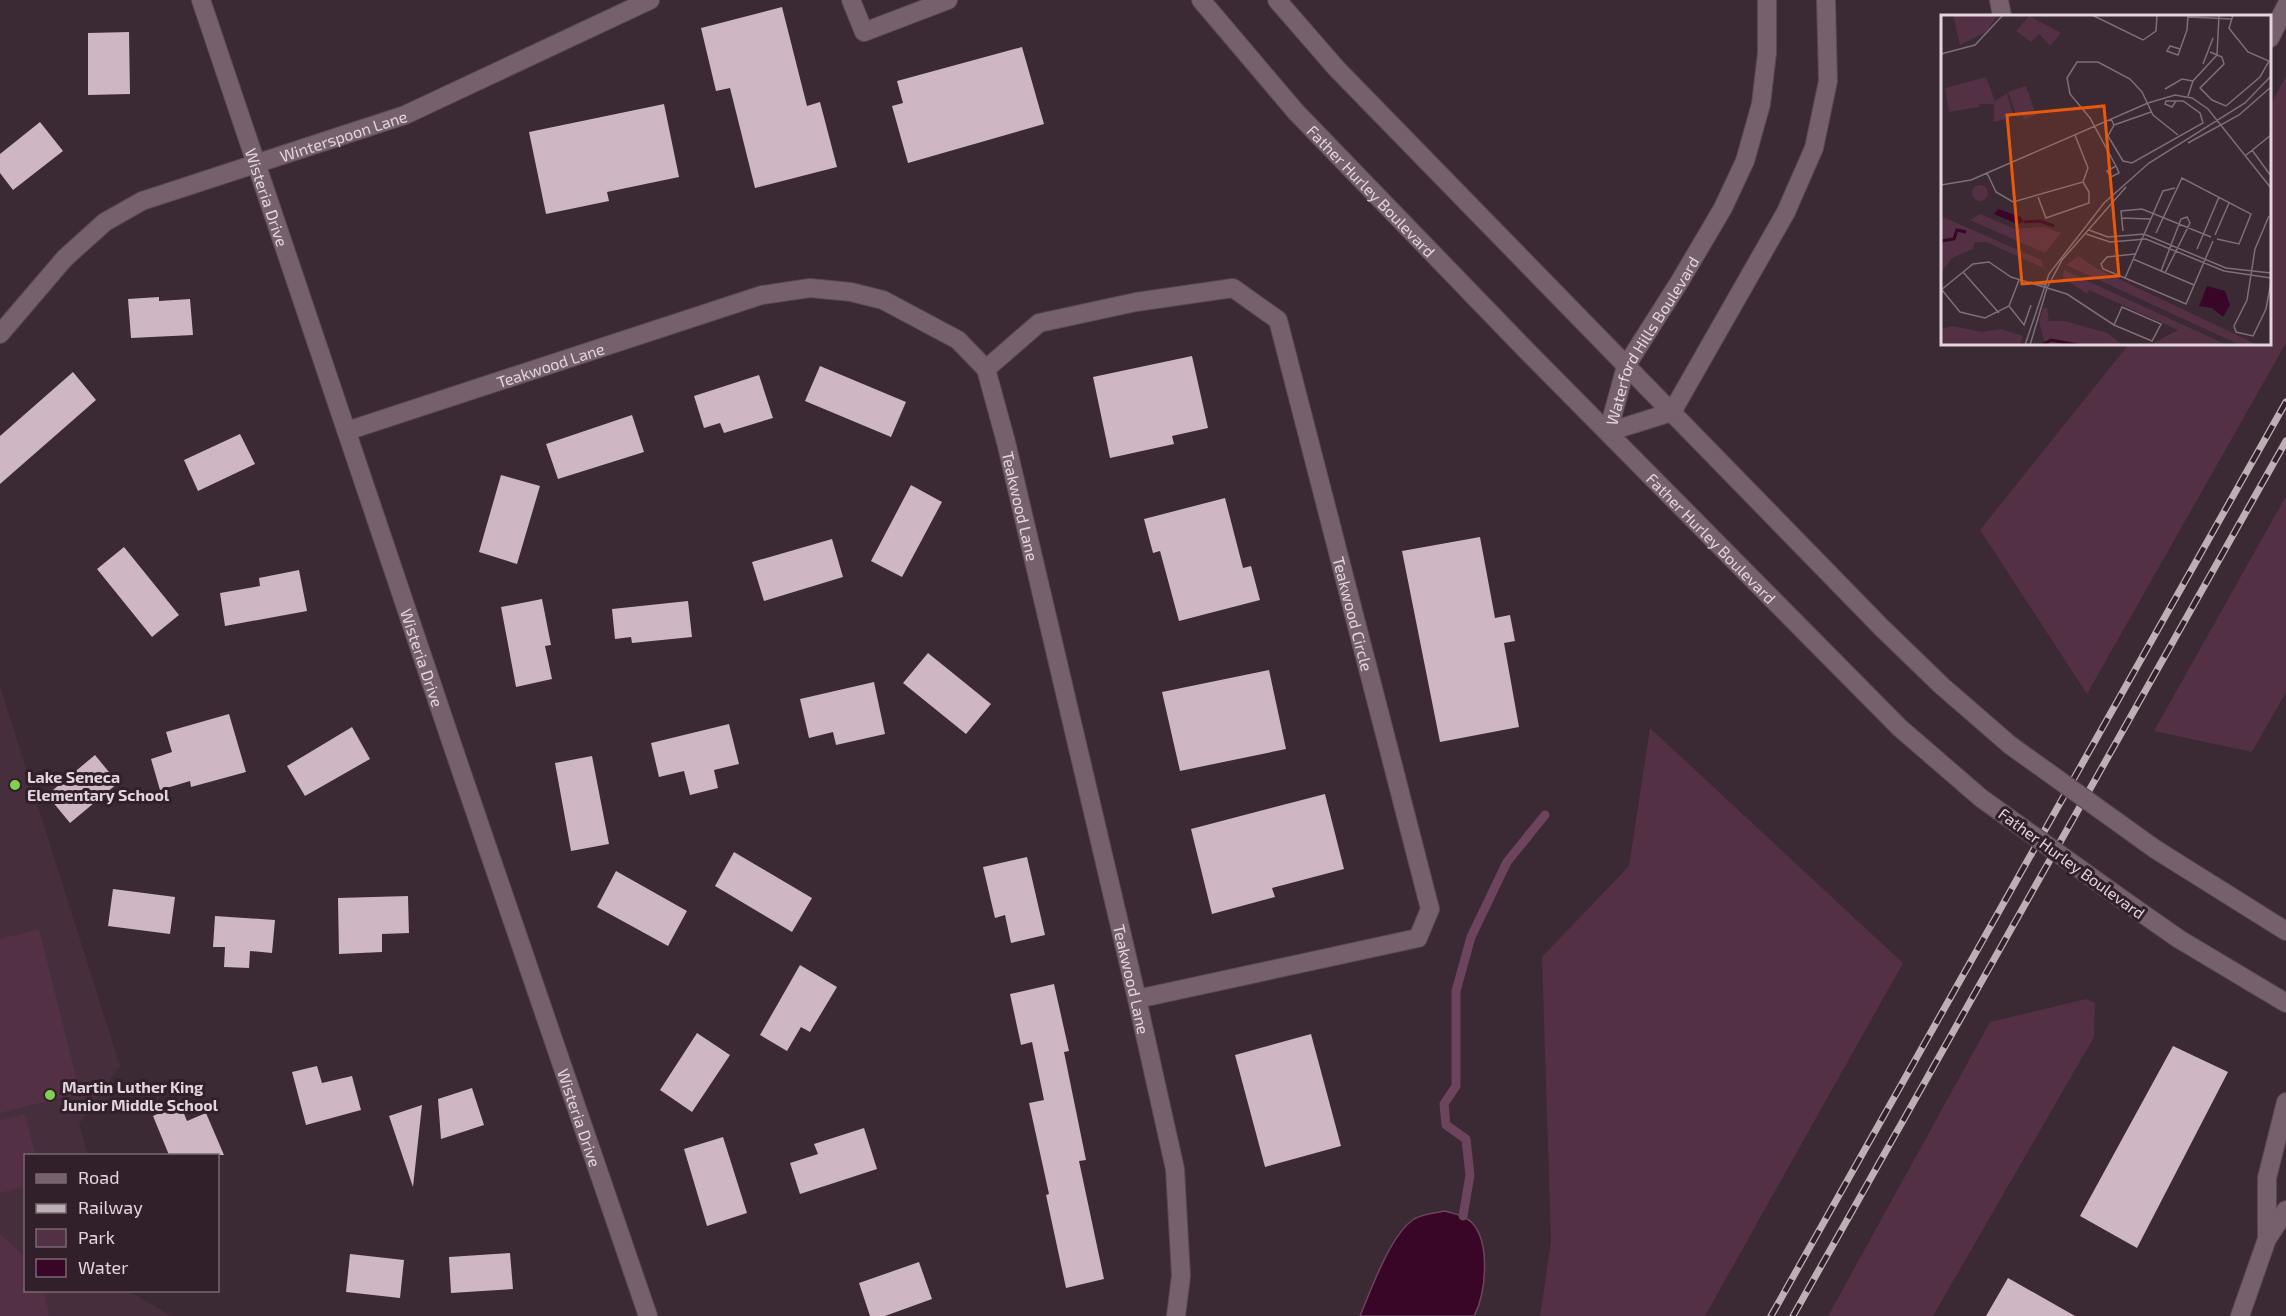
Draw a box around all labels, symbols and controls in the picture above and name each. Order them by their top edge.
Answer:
inset map [1941,15,2271,345]
street label: Winterspoon Lane [277,106,409,165]
street label: Father Hurley Boulevard [1304,121,1440,260]
street label: Wisteria Drive [242,145,293,249]
street label: Waterford Hills Boulevard [1601,253,1702,427]
street label: Teakwood Lane [494,338,607,391]
street label: Teakwood Lane [999,449,1043,563]
street label: Father Hurley Boulevard [1643,469,1780,607]
street label: Teakwood Circle [1330,554,1378,673]
street label: Wisteria Drive [397,606,448,709]
place label: Lake Seneca Elementary School [27,767,170,805]
marker: Lake Seneca Elementary School [8,778,22,792]
street label: Father Hurley Boulevard [1995,804,2149,922]
street label: Teakwood Lane [1110,922,1154,1036]
street label: Wisteria Drive [554,1066,606,1169]
place label: Martin Luther King Junior Middle School [62,1077,219,1114]
marker: Martin Luther King Junior Middle School [43,1088,57,1102]
legend [24,1154,219,1292]
text: Road [78,1166,119,1188]
text: Railway [78,1196,143,1218]
text: Park [78,1226,115,1248]
text: Water [78,1256,128,1278]

